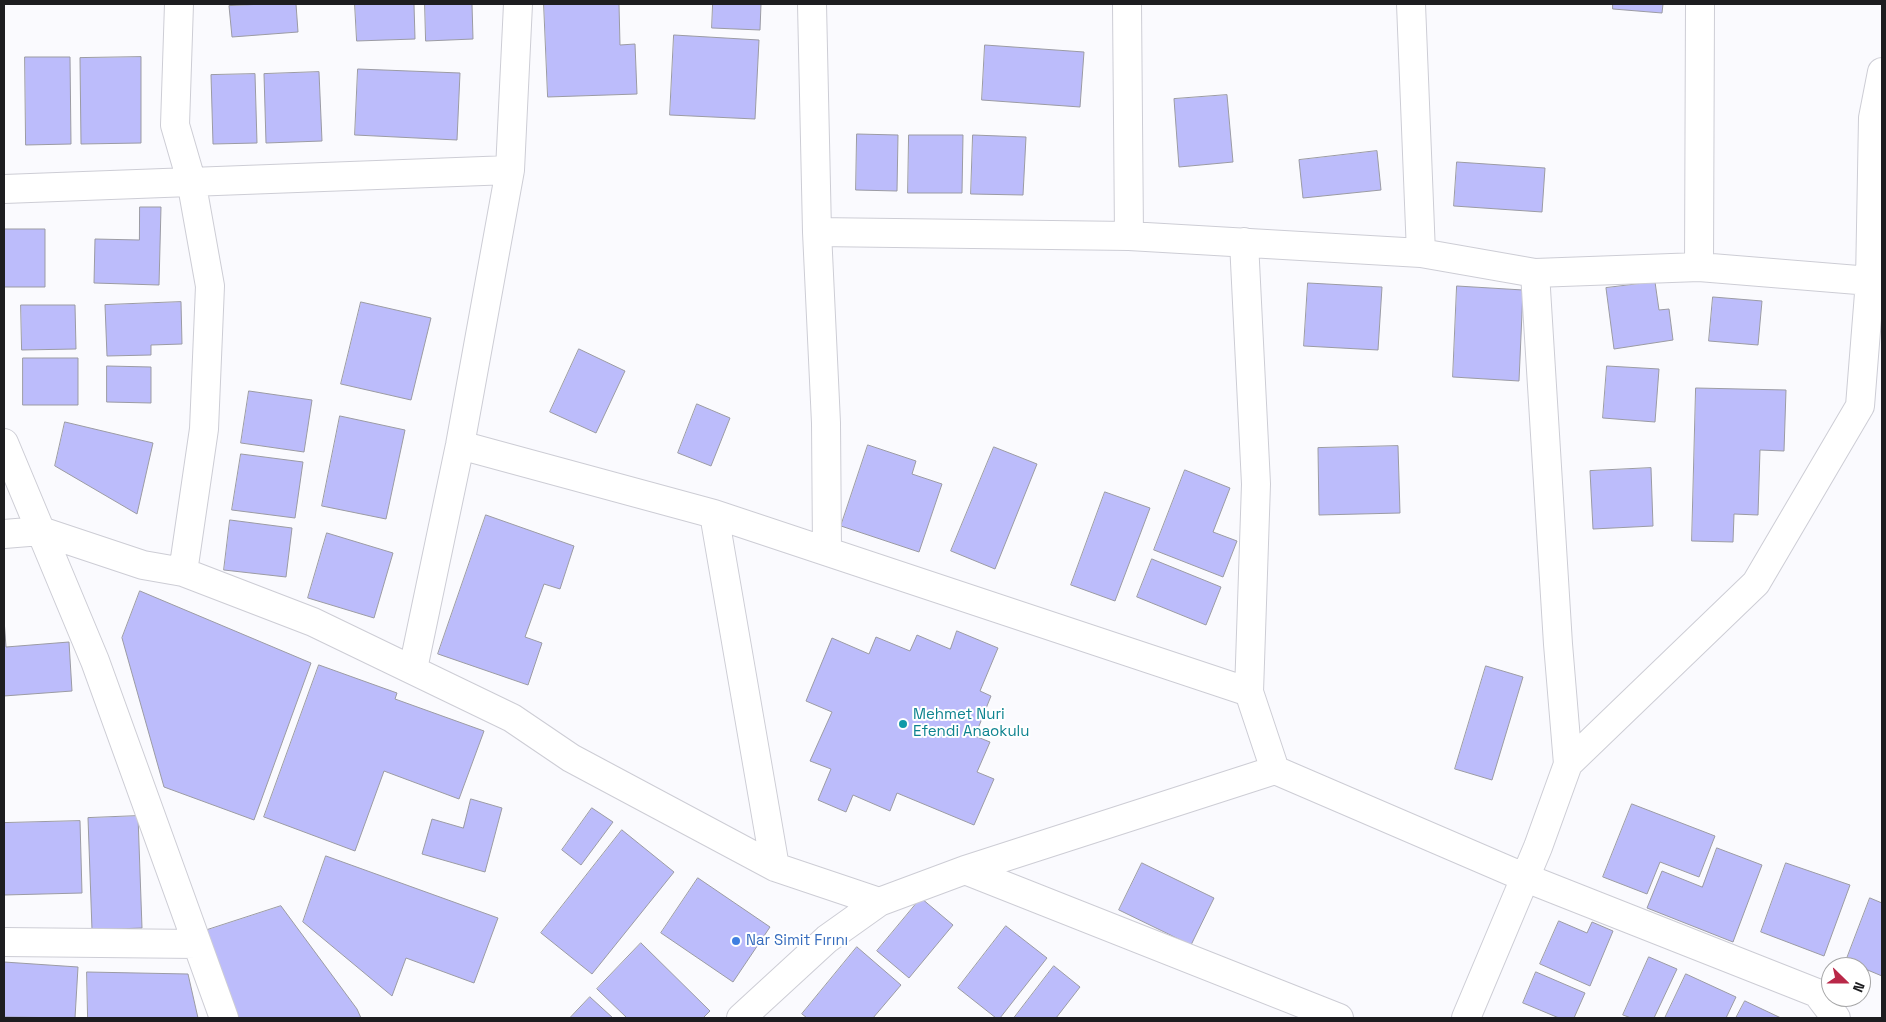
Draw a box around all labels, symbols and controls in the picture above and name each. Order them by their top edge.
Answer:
place label: Mehmet Nuri Efendi Anaokulu [913,706,1029,741]
marker: Mehmet Nuri Efendi Anaokulu [897,718,909,730]
place label: Nar Simit Fırını [746,932,848,950]
marker: Nar Simit Fırını [730,935,742,947]
north arrow [1821,957,1871,1007]
text: N [1849,980,1869,995]

